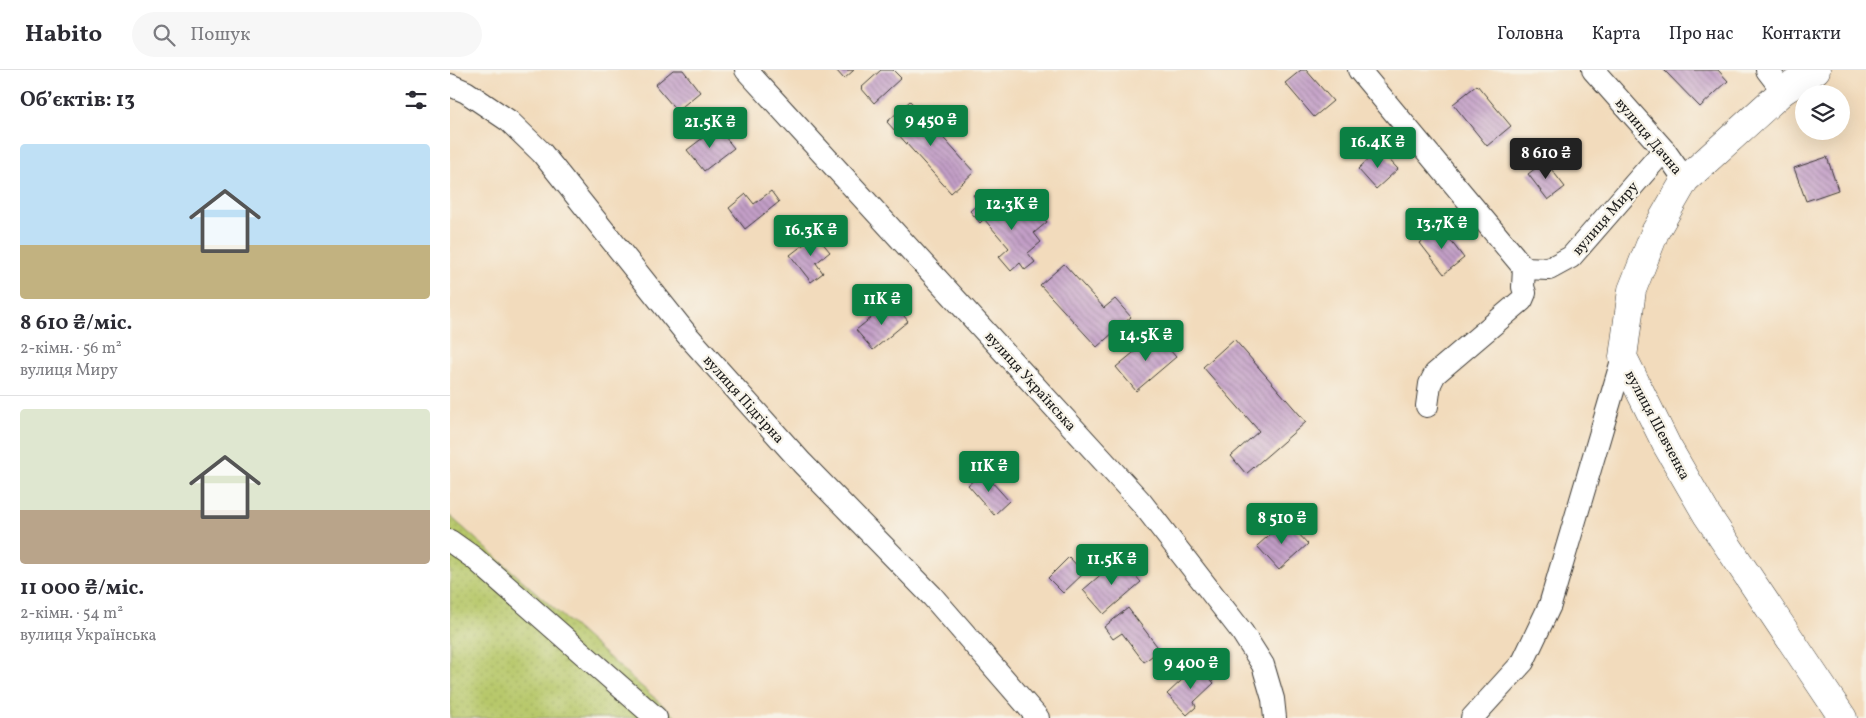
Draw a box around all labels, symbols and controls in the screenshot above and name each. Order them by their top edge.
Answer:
search box [132,12,482,57]
text: Habito [25,18,102,52]
icon: search [150,21,178,49]
text: Пошук [190,22,250,48]
text: Головна [1497,22,1564,47]
text: Карта [1592,22,1641,47]
text: Про нас [1669,22,1734,47]
text: Контакти [1762,22,1841,47]
map controls [1795,85,1850,140]
button: layers [1795,85,1850,140]
text: Об’єктів: 13 [20,86,135,115]
icon: filters [402,86,430,114]
street label: вулиця Дачна [1609,94,1686,180]
pin: 9 450 ₴ [885,104,977,147]
pin: 21.5K ₴ [664,106,756,149]
text: 9 450 ₴ [905,110,957,132]
text: 21.5K ₴ [684,112,736,134]
pin: 16.4K ₴ [1332,126,1424,169]
text: 16.4K ₴ [1351,132,1405,154]
pin: 8 610 ₴ [1500,138,1592,180]
text: 8 610 ₴ [1521,143,1571,165]
icon: home [180,176,270,266]
street label: вулиця Миру [1568,177,1644,261]
pin: 12.3K ₴ [966,189,1058,231]
text: 12.3K ₴ [986,194,1038,216]
pin: 13.7K ₴ [1396,208,1488,250]
text: 13.7K ₴ [1416,213,1468,235]
pin: 16.3K ₴ [765,214,857,257]
text: 16.3K ₴ [785,220,837,242]
pin: 11K ₴ [847,284,917,326]
text: 11K ₴ [863,289,901,311]
text: 8 610 ₴/міс. [20,309,133,338]
pin: 14.5K ₴ [1100,320,1192,362]
text: 14.5K ₴ [1119,325,1173,347]
street label: вулиця Українська [979,327,1080,437]
text: 2-кімн. · 56 m² [20,338,122,360]
street label: вулиця Підгірна [697,351,788,449]
text: вулиця Миру [20,360,118,382]
street label: вулиця Шевченка [1619,367,1694,484]
icon: home [180,442,270,532]
pin: 11K ₴ [954,450,1024,493]
text: 11K ₴ [970,456,1008,478]
pin: 8 510 ₴ [1236,502,1328,545]
text: 8 510 ₴ [1257,508,1307,530]
pin: 11.5K ₴ [1066,544,1158,586]
text: 11.5K ₴ [1087,549,1137,571]
text: 11 000 ₴/міс. [20,574,144,603]
text: 2-кімн. · 54 m² [20,603,123,625]
text: вулиця Українська [20,625,156,647]
pin: 9 400 ₴ [1145,648,1237,690]
text: 9 400 ₴ [1164,653,1218,675]

